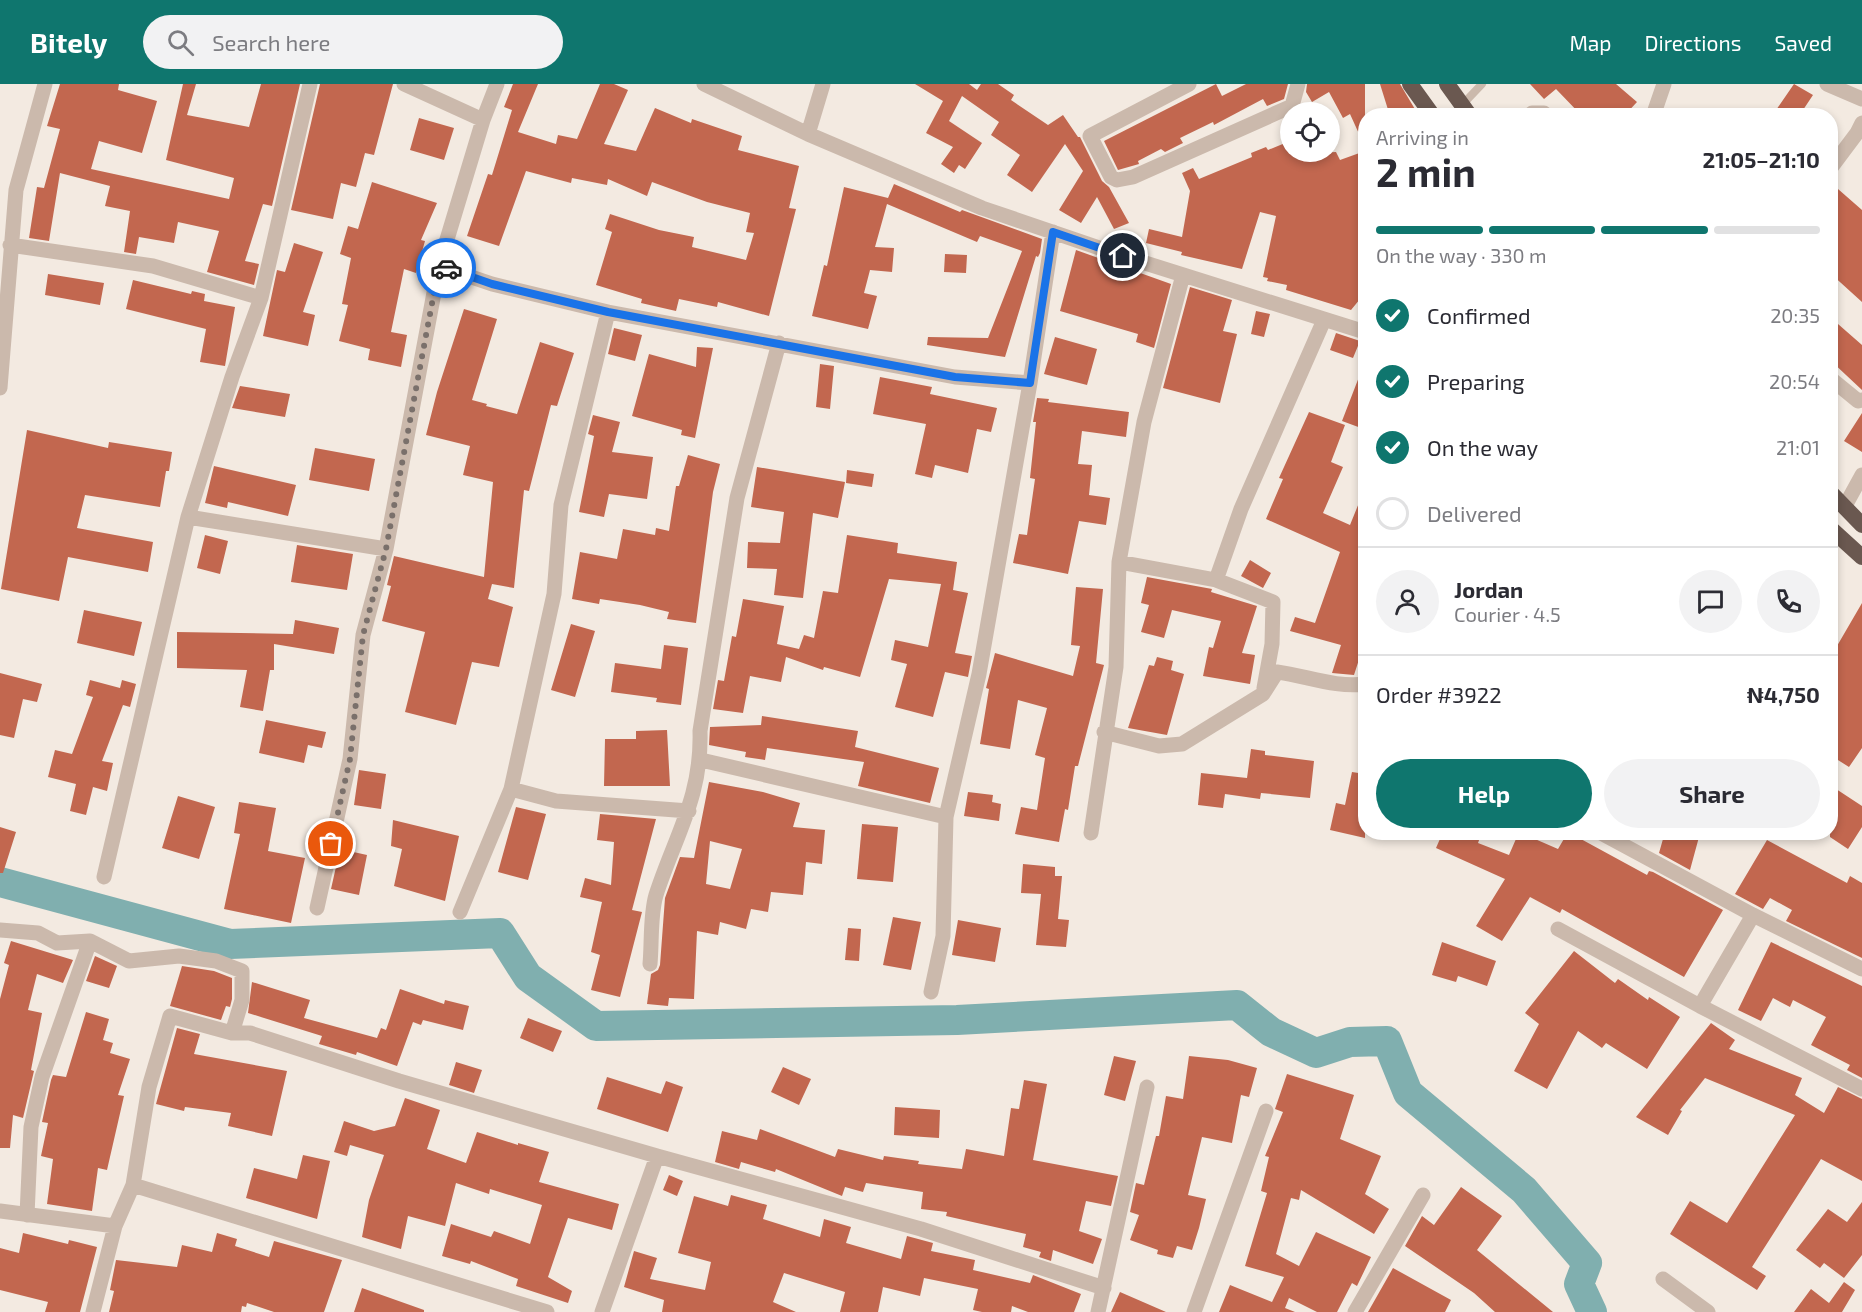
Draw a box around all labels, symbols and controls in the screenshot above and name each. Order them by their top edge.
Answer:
search box [143,15,563,69]
text: Bitely [30,25,107,59]
icon: search [164,26,197,59]
text: Search here [212,29,330,55]
text: Map [1569,30,1612,55]
text: Directions [1645,30,1741,55]
text: Saved [1774,30,1832,55]
map controls [1280,102,1340,162]
button: locate [1280,102,1340,162]
text: Arriving in [1376,125,1469,149]
text: 21:05–21:10 [1702,146,1820,172]
text: 2 min [1376,148,1476,195]
pin [1097,230,1148,281]
courier [416,238,476,298]
icon: home [1106,239,1139,272]
text: On the way · 330 m [1376,243,1547,267]
icon: car [430,252,463,285]
icon: check [1376,299,1409,332]
text: Confirmed [1427,302,1531,328]
text: 20:35 [1770,303,1820,327]
icon: check [1376,365,1409,398]
text: Preparing [1427,368,1525,394]
text: 20:54 [1769,369,1820,393]
icon: check [1376,431,1409,464]
text: On the way [1427,434,1538,460]
text: 21:01 [1776,435,1820,459]
text: Delivered [1427,500,1522,526]
button: person [1376,570,1439,633]
button: chat [1679,570,1742,633]
button: phone [1757,570,1820,633]
text: Jordan [1454,576,1523,602]
text: Courier · 4.5 [1454,602,1561,626]
text: Order #3922 [1376,681,1502,707]
text: ₦4,750 [1747,681,1820,707]
button: Help [1376,759,1592,828]
button: Share [1604,759,1820,828]
pin [305,818,356,869]
icon: bag [314,827,347,860]

